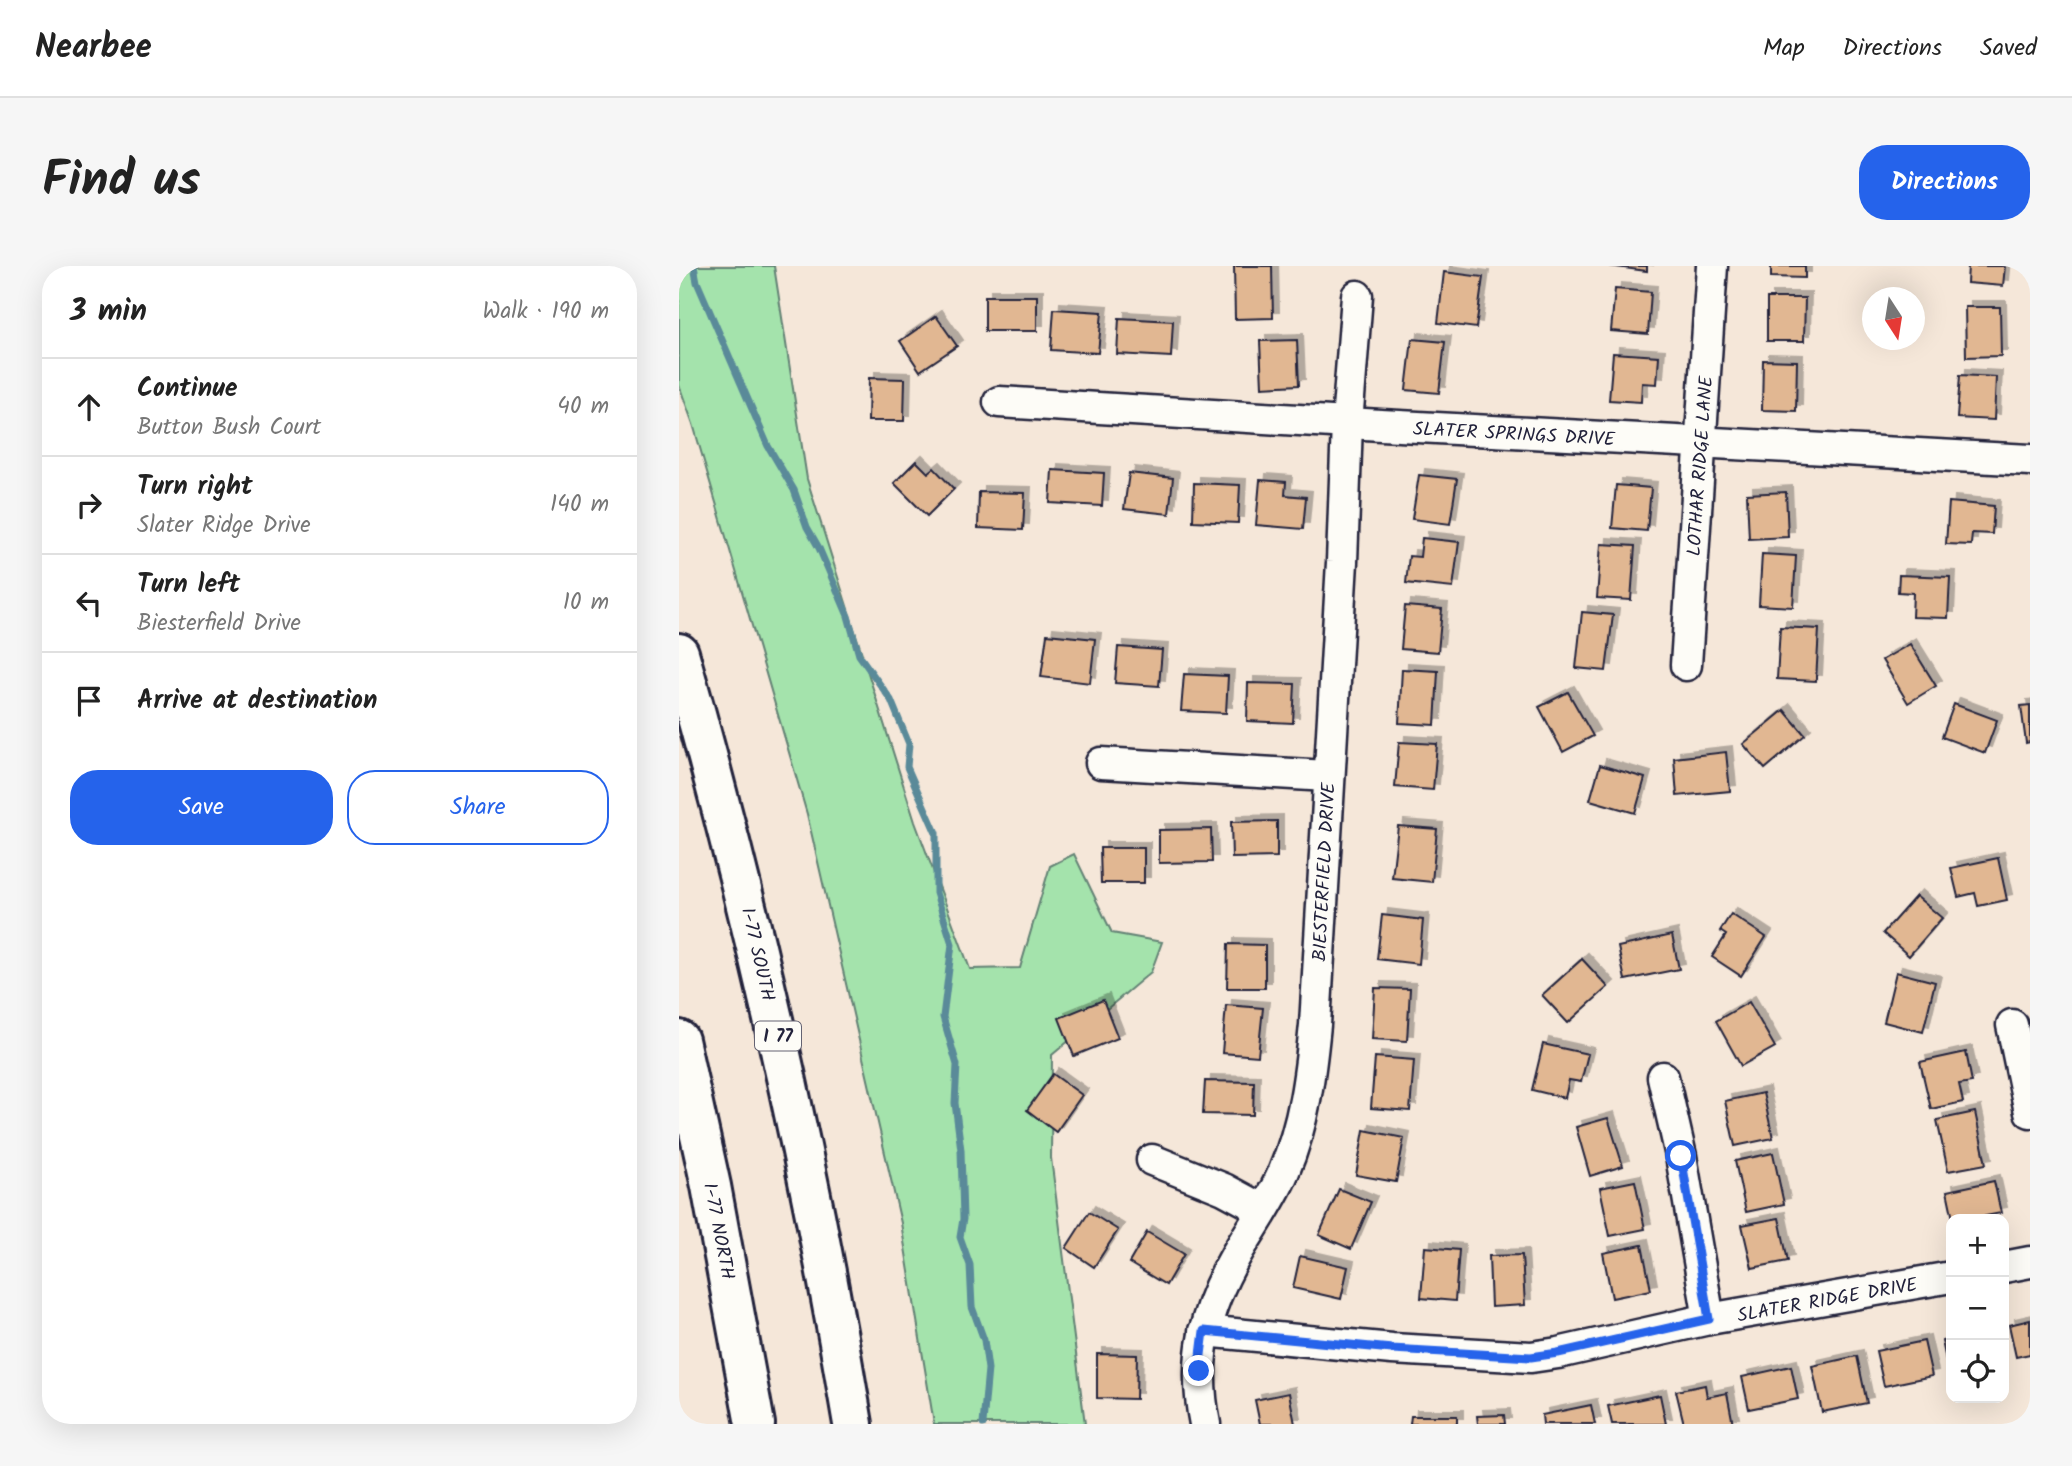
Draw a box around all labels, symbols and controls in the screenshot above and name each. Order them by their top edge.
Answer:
text: Nearbee [35,22,152,75]
text: Map [1763,29,1805,68]
text: Directions [1843,29,1942,68]
text: Saved [1980,29,2037,68]
text: Find us [42,143,200,221]
button: Directions [1859,145,2030,220]
north arrow [1862,287,1925,350]
text: 3 min [70,288,147,336]
text: Walk · 190 m [482,294,609,330]
text: Continue [137,368,238,410]
street label: LOTHAR RIDGE LANE [1680,374,1722,557]
icon: ahead [70,388,108,426]
text: 40 m [557,389,609,425]
text: Button Bush Court [137,410,321,446]
street label: SLATER SPRINGS DRIVE [1412,415,1616,455]
text: Turn right [137,466,253,508]
icon: right [70,486,108,524]
text: 140 m [550,487,609,523]
text: Slater Ridge Drive [137,508,311,544]
text: Turn left [137,564,240,606]
icon: left [70,584,108,622]
text: 10 m [563,585,609,621]
text: Biesterfield Drive [137,606,301,642]
text: Arrive at destination [137,680,377,722]
icon: arrive [70,682,108,720]
button: Save [70,770,333,845]
button: Share [347,770,609,845]
street label: BIESTERFIELD DRIVE [1305,781,1345,962]
street label: I-77 SOUTH [732,904,782,1004]
road number: I 77 [755,1022,801,1050]
route start [1665,1140,1696,1171]
street label: I-77 NORTH [694,1180,742,1282]
map controls [1946,1214,2009,1403]
button: + [1946,1214,2009,1277]
street label: SLATER RIDGE DRIVE [1735,1270,1920,1332]
button: − [1946,1277,2009,1340]
button: locate [1946,1340,2009,1403]
route end [1183,1355,1214,1386]

